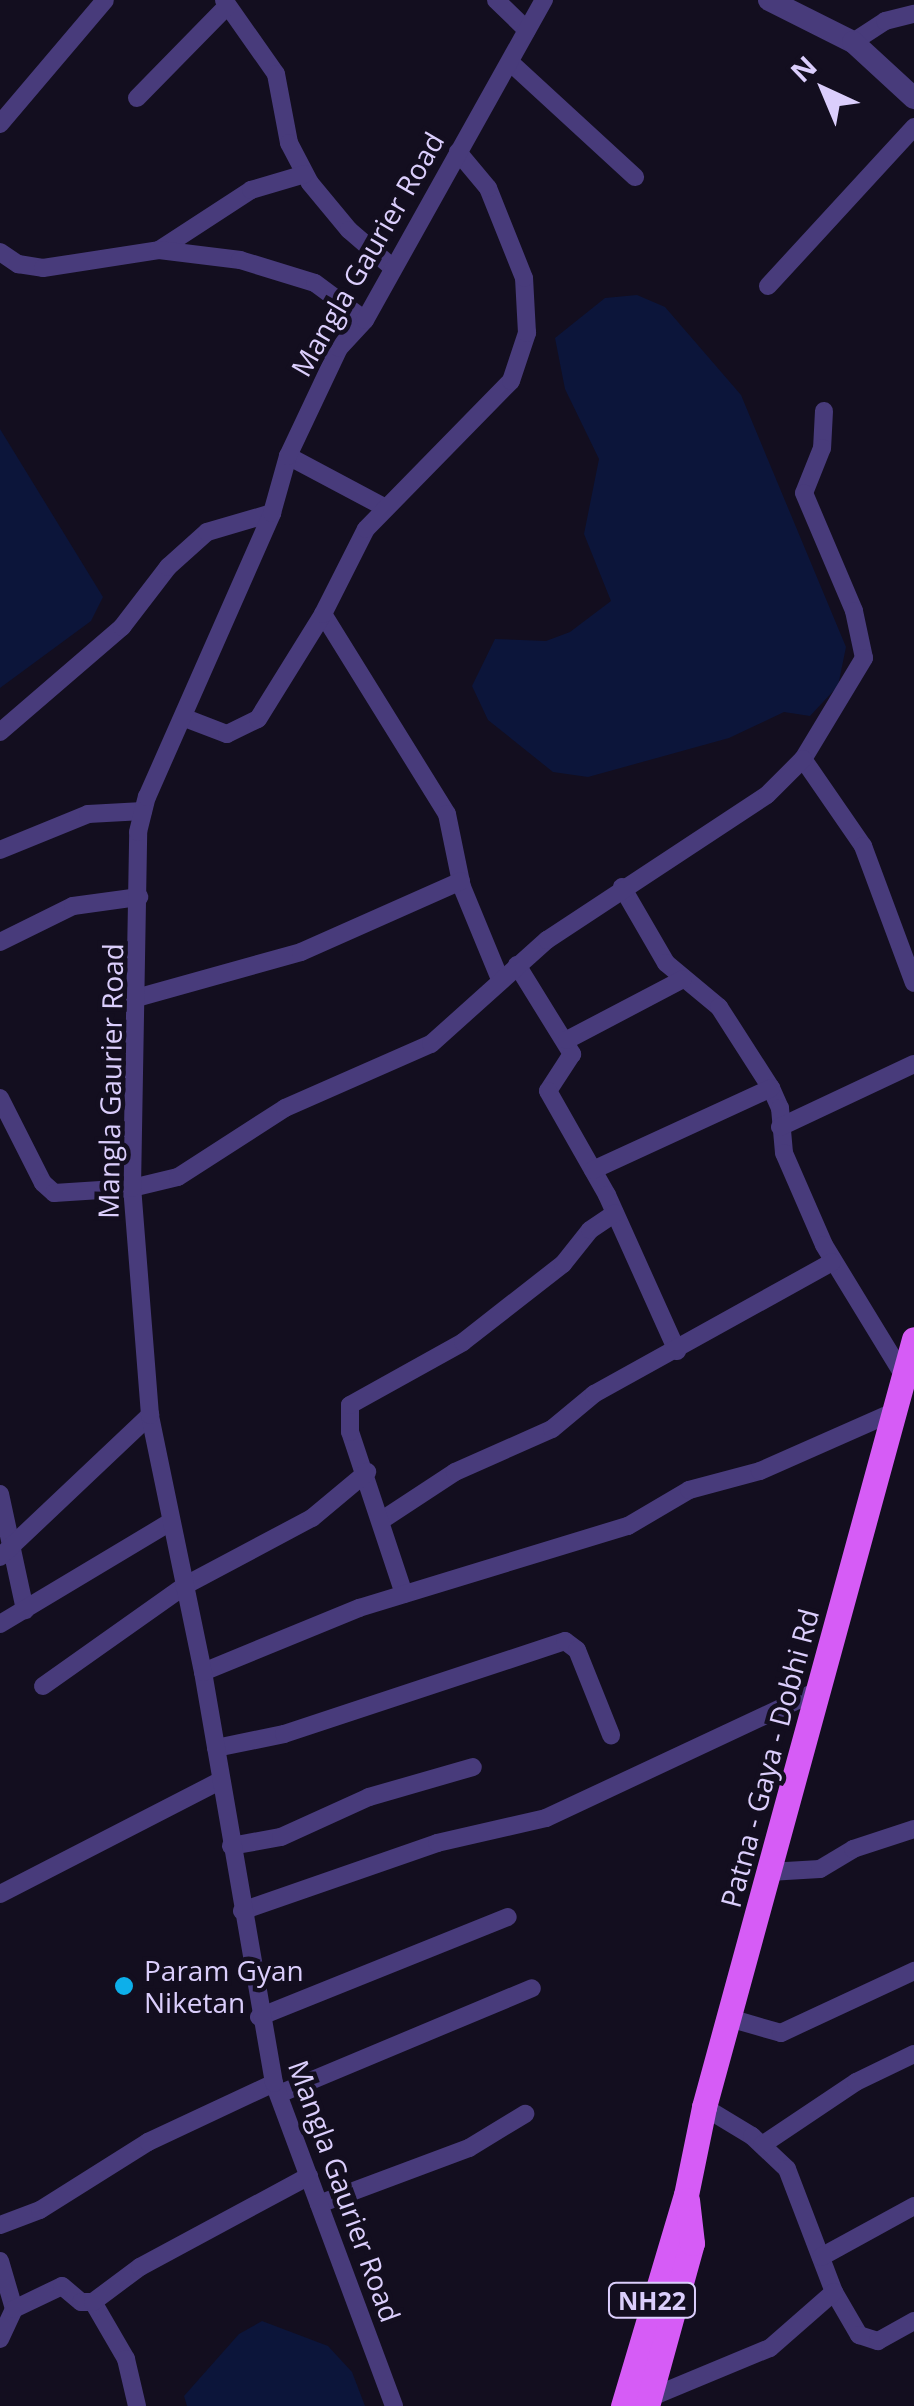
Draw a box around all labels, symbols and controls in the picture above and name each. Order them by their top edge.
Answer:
north arrow [774,40,874,140]
text: N [782,47,825,90]
street label: Mangla Gaurier Road [283,126,451,382]
street label: Mangla Gaurier Road [91,943,129,1219]
street label: Patna - Gaya - Dobhi Rd [713,1605,825,1911]
place label: Param Gyan Niketan [144,1953,304,2019]
marker: Param Gyan Niketan [113,1975,135,1997]
street label: Mangla Gaurier Road [282,2056,408,2326]
road number: NH22 [607,2280,697,2320]

